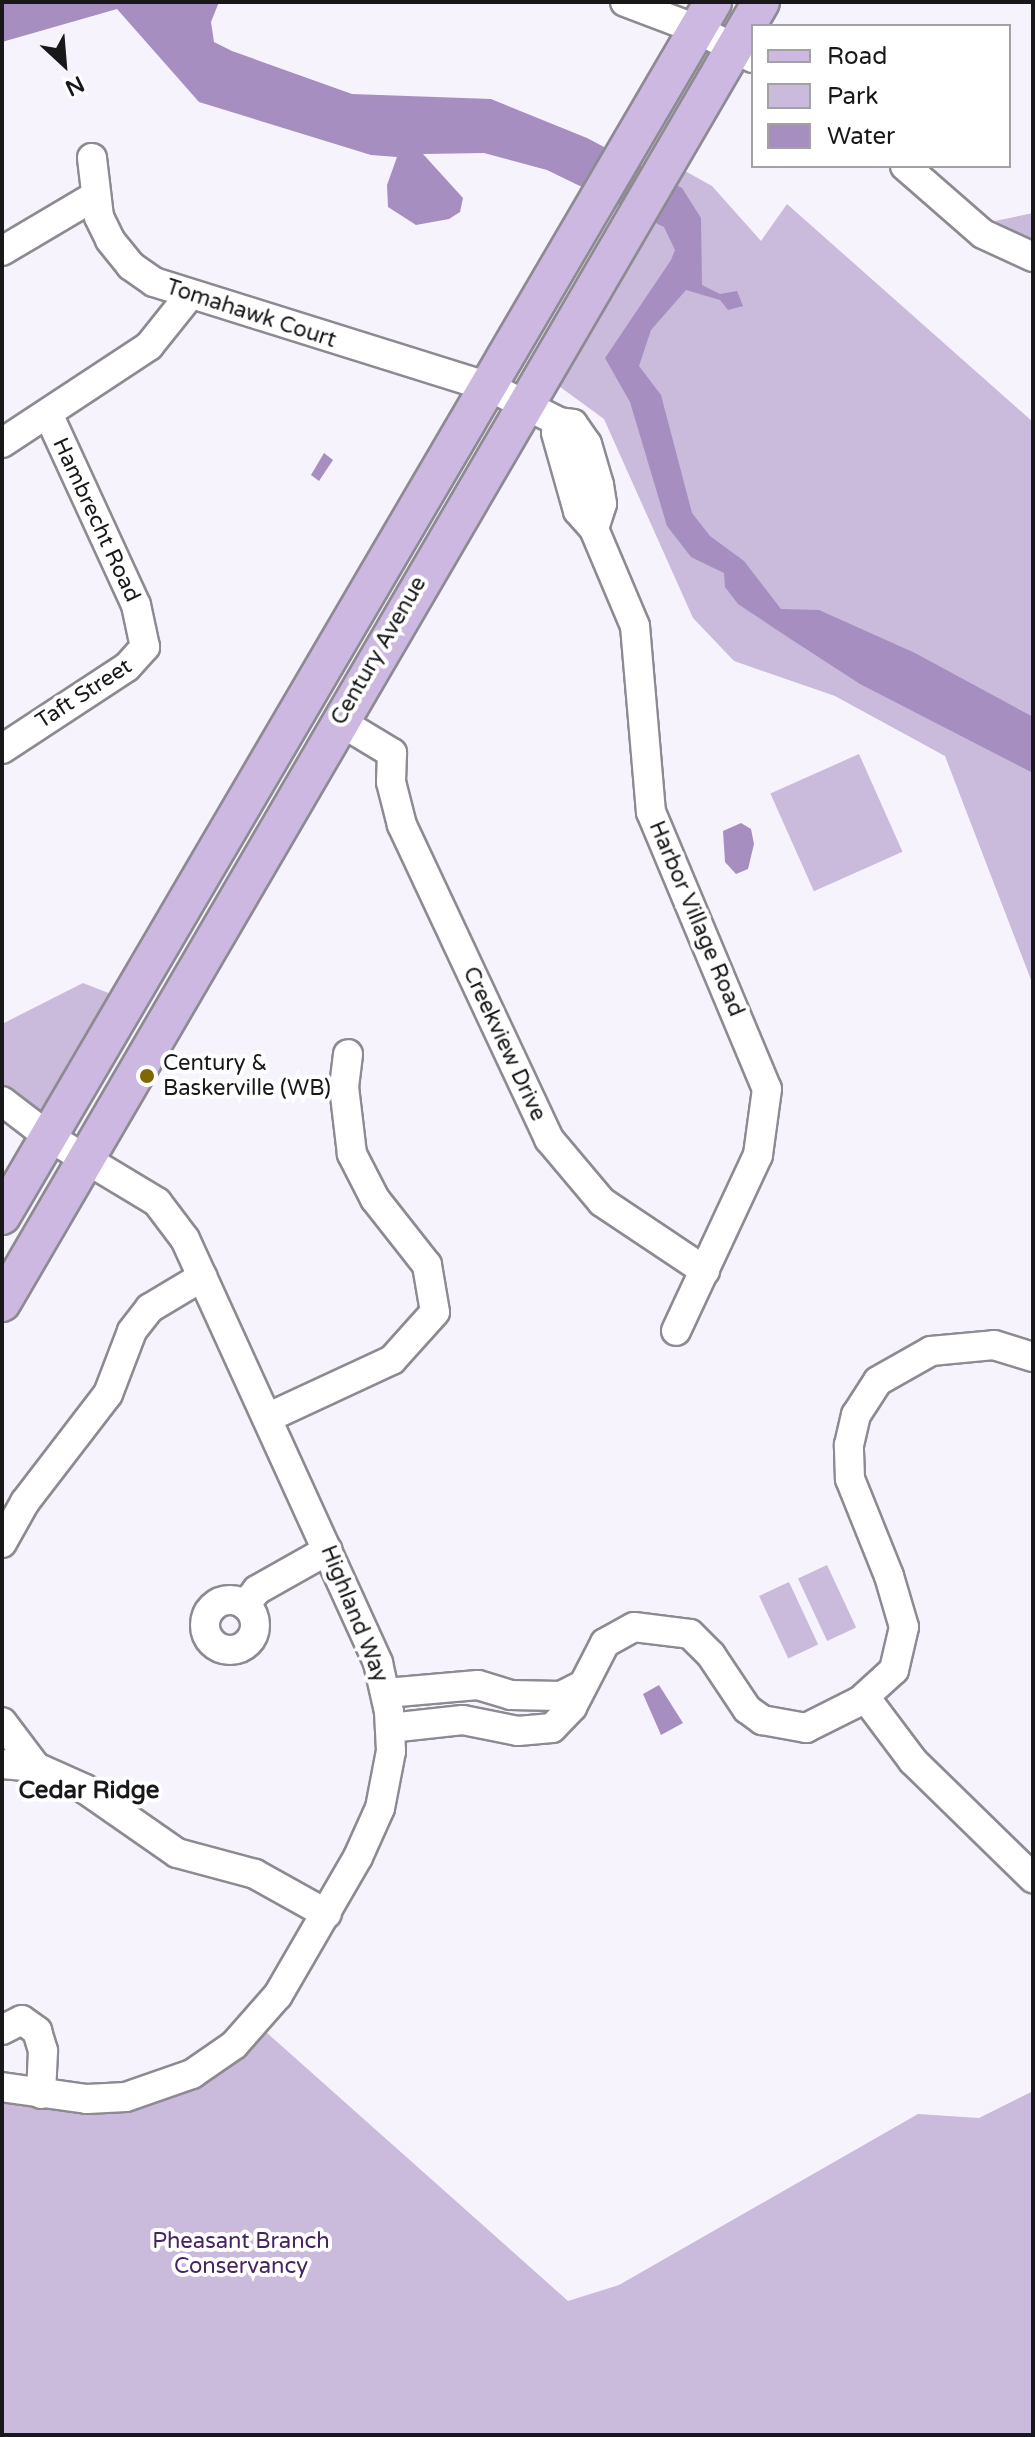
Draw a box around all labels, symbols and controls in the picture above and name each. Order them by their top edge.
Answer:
north arrow [24,24,104,104]
legend [751,24,1011,168]
text: Road [827,42,887,71]
text: N [61,70,88,101]
text: Park [827,82,878,111]
text: Water [827,122,895,151]
street label: Tomahawk Court [163,274,339,354]
street label: Hambrecht Road [46,434,146,606]
street label: Century Avenue [326,572,432,730]
street label: Taft Street [31,653,137,735]
street label: Harbor Village Road [643,817,749,1021]
street label: Creekview Drive [457,963,551,1125]
place label: Century & Baskerville (WB) [163,1050,331,1102]
marker: Century & Baskerville (WB) [138,1067,156,1085]
street label: Highland Way [315,1542,393,1686]
district label: Cedar Ridge [19,1777,159,1805]
park label: Pheasant Branch Conservancy [152,2228,330,2280]

